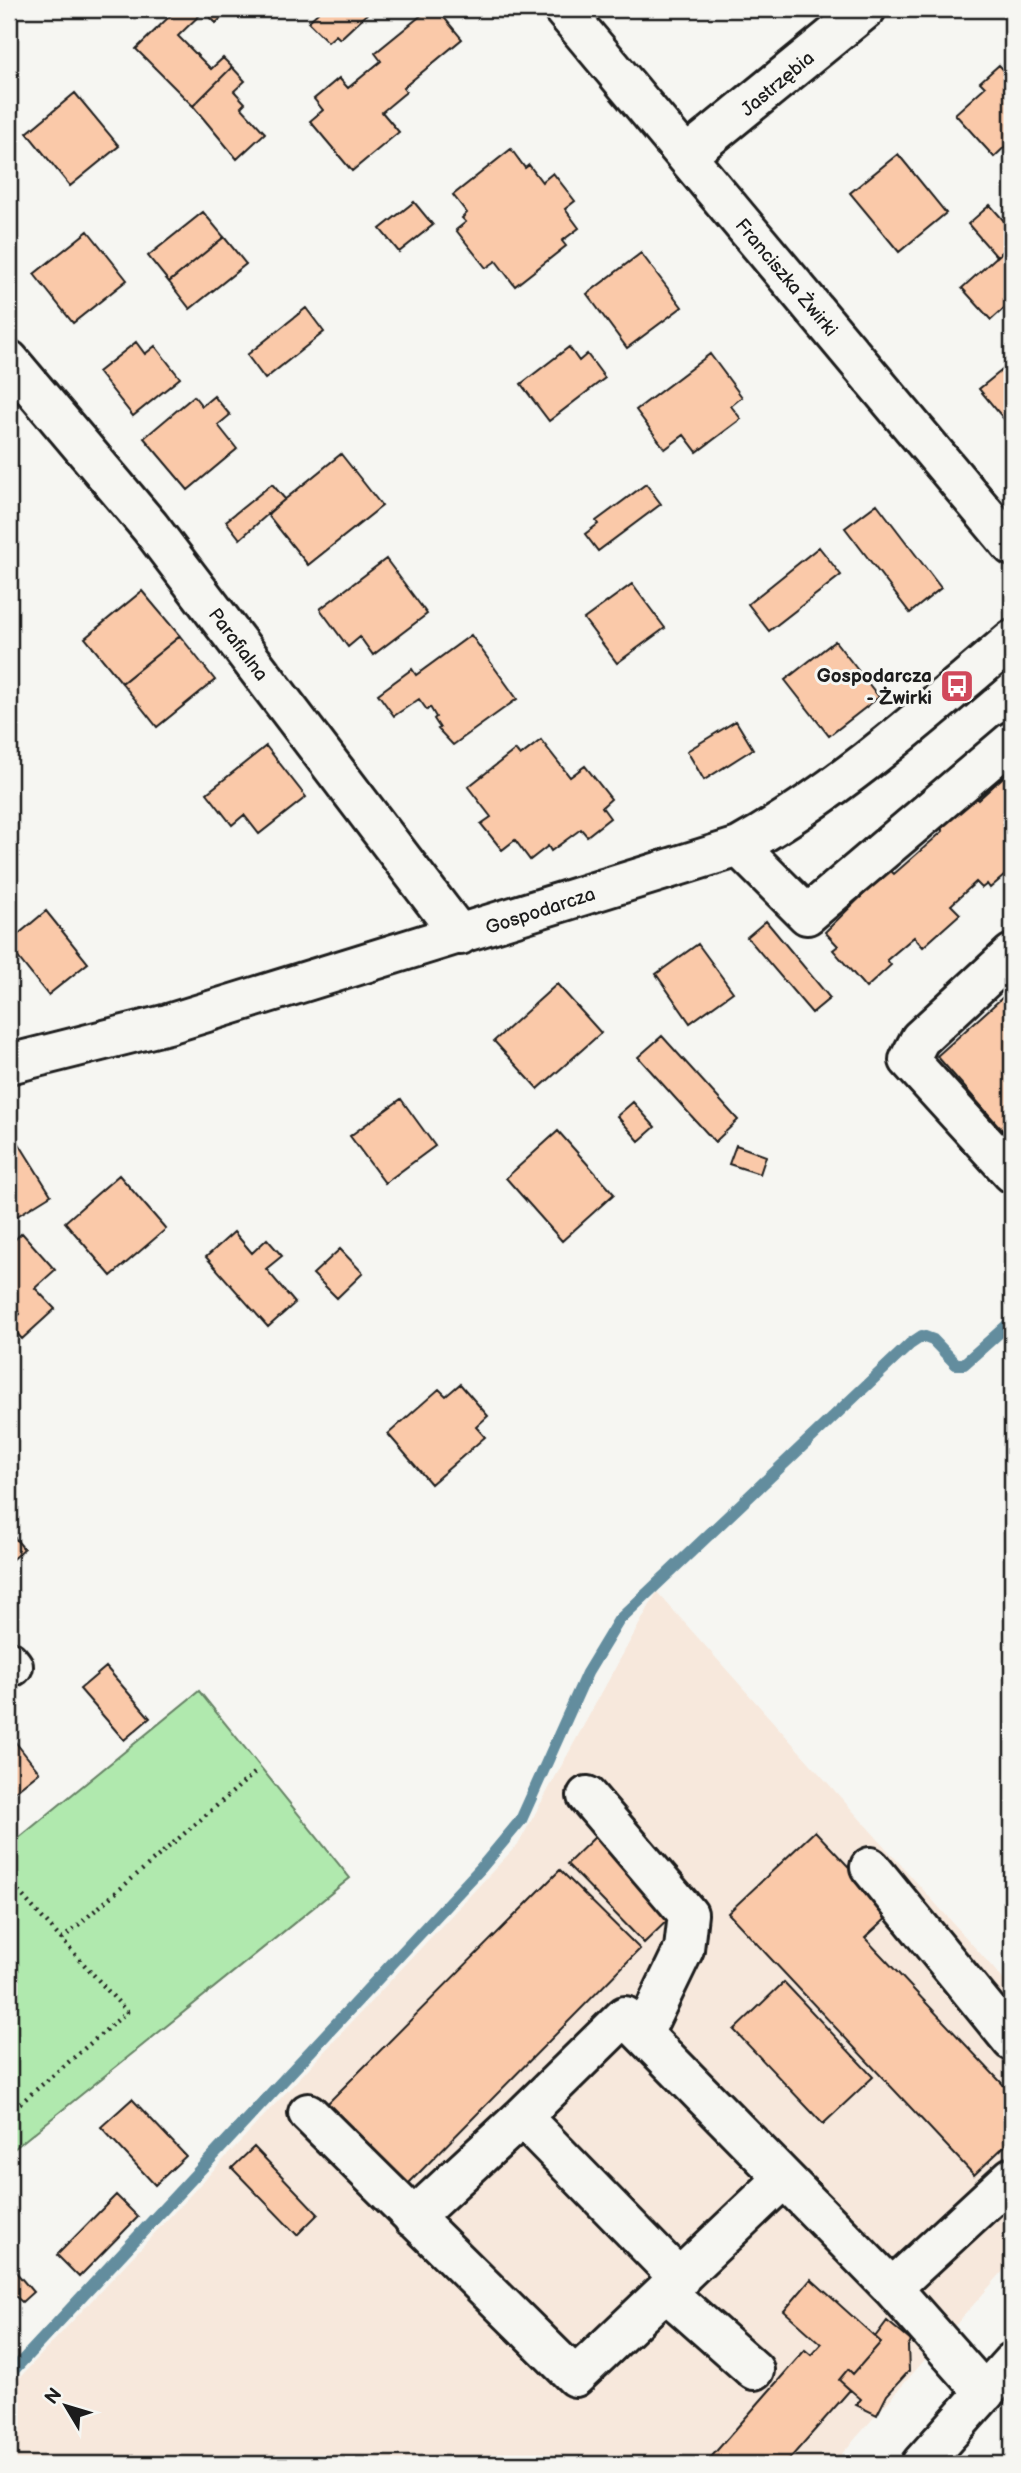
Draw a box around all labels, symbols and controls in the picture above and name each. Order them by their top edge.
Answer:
street label: Jastrzębia [737,47,819,121]
street label: Franciszka Żwirki [730,214,842,342]
street label: Parafialna [203,604,273,686]
place label: Gospodarcza - Żwirki [817,665,932,710]
bus stop icon: Gospodarcza - Żwirki [938,667,976,705]
street label: Gospodarcza [483,883,598,940]
north arrow [32,2372,102,2442]
text: N [40,2384,67,2409]

